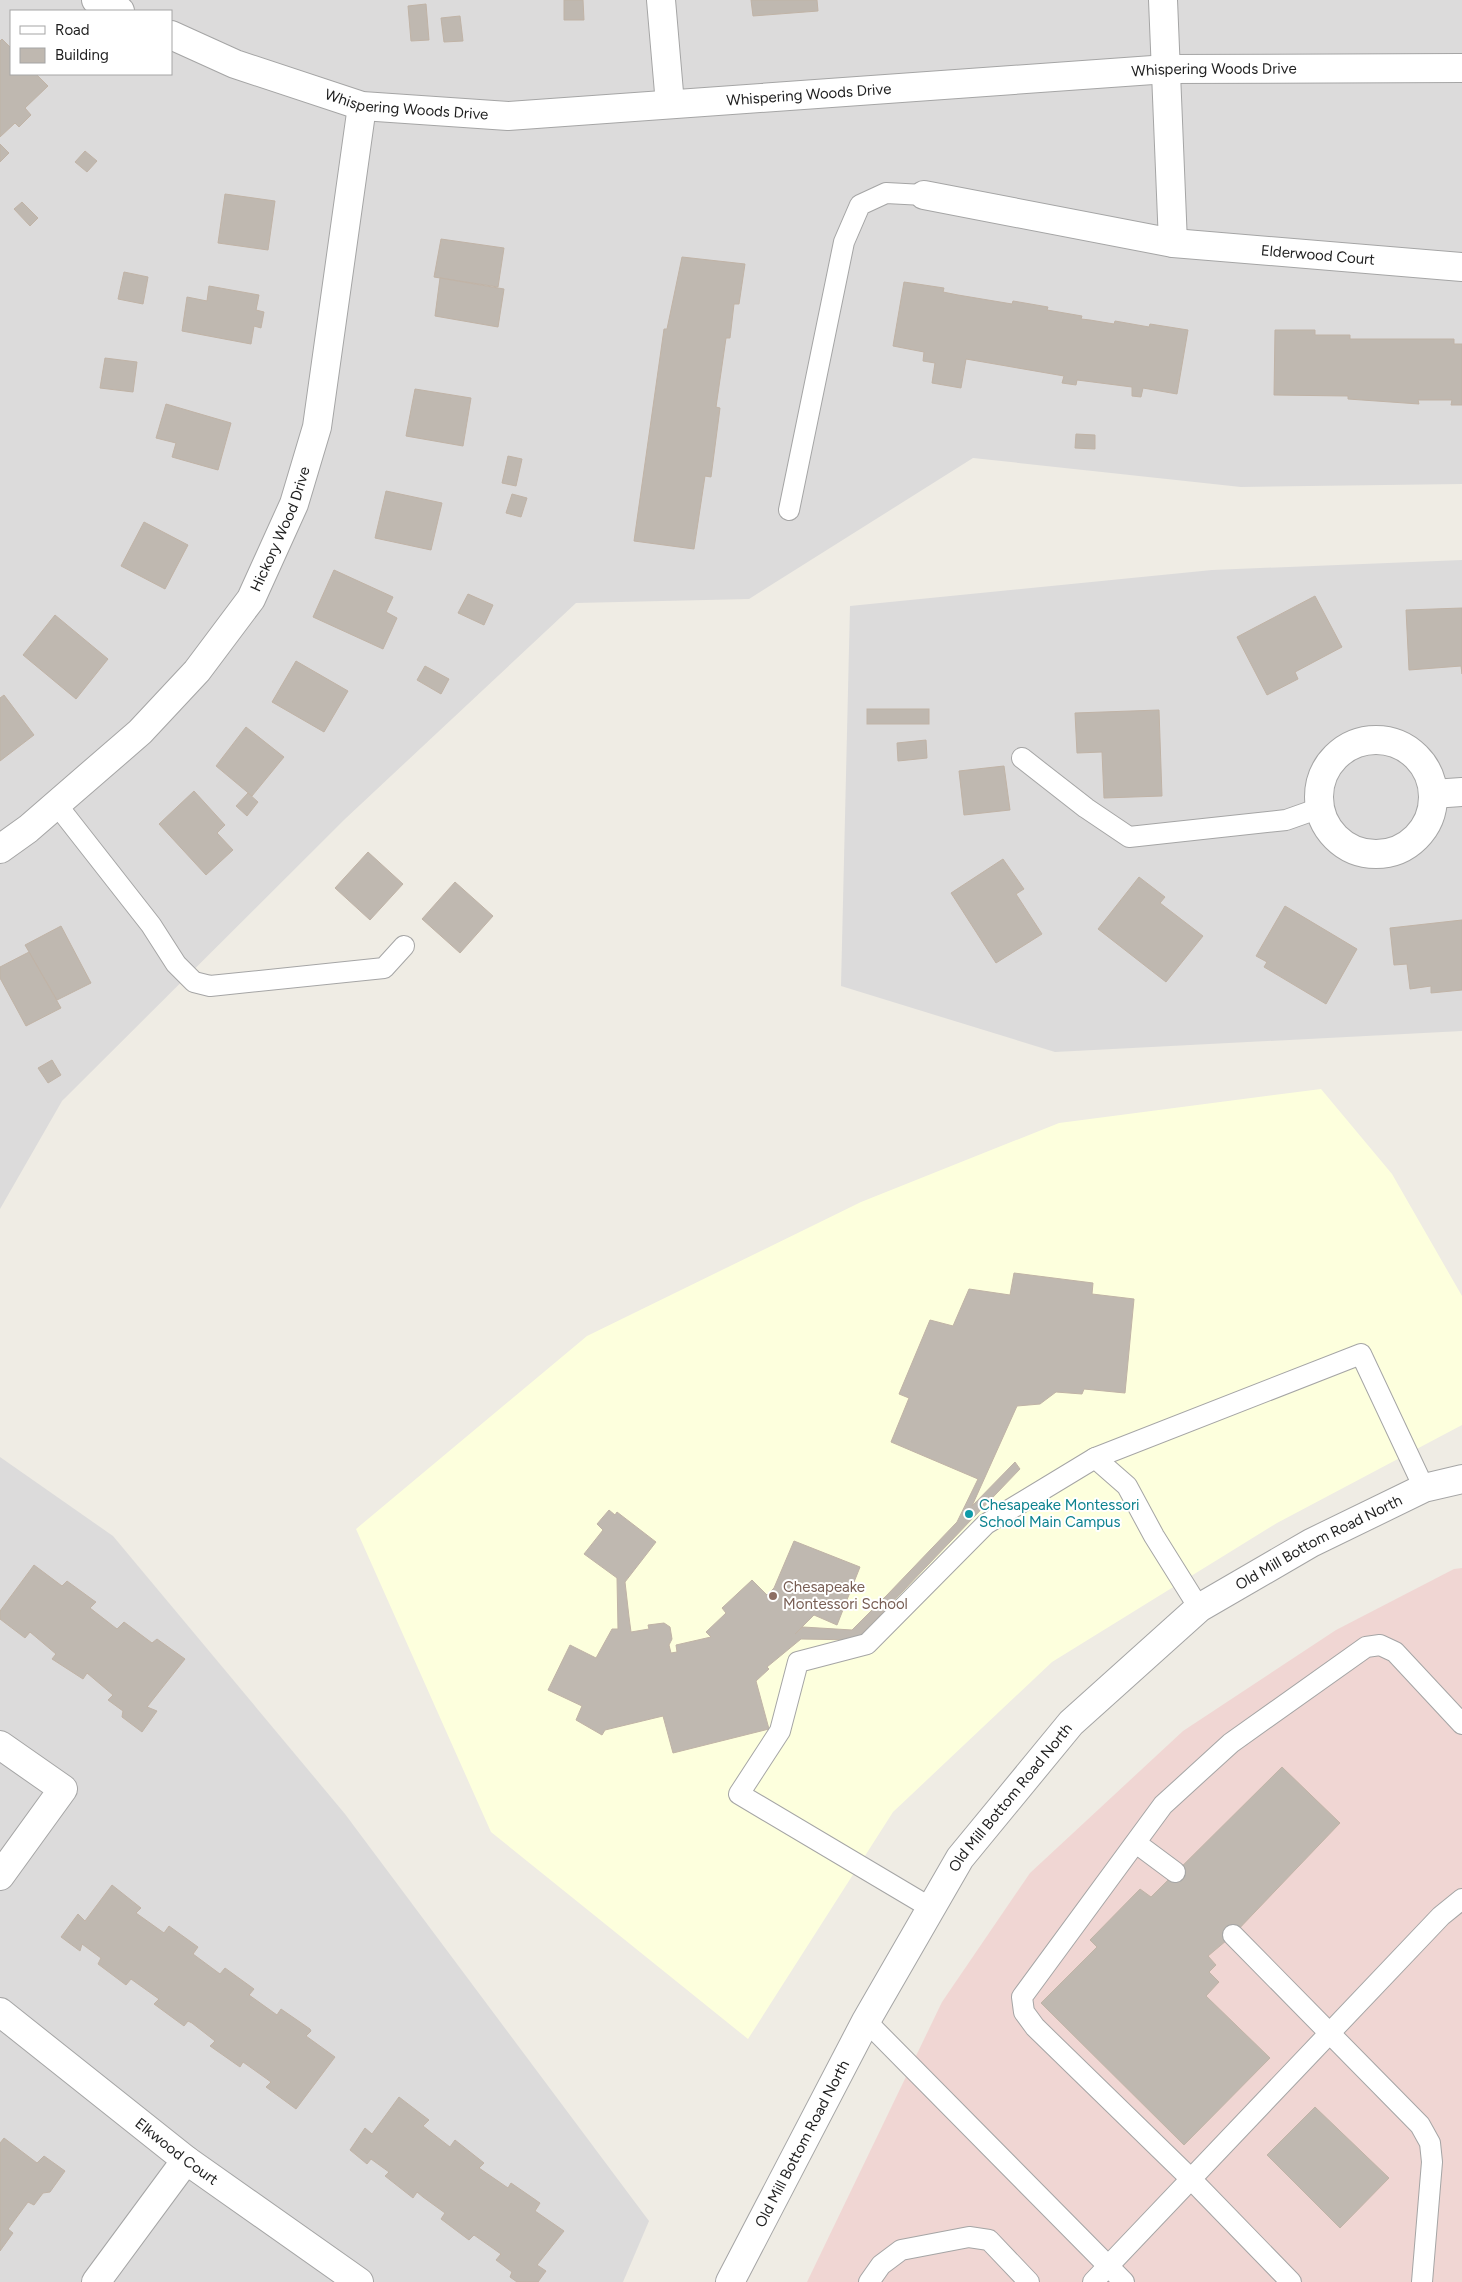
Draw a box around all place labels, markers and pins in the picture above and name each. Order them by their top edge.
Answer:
place label: Chesapeake Montessori School Main Campus [979,1496,1140,1531]
marker: Chesapeake Montessori School Main Campus [963,1508,975,1520]
place label: Chesapeake Montessori School [783,1578,908,1613]
marker: Chesapeake Montessori School [767,1590,779,1602]

